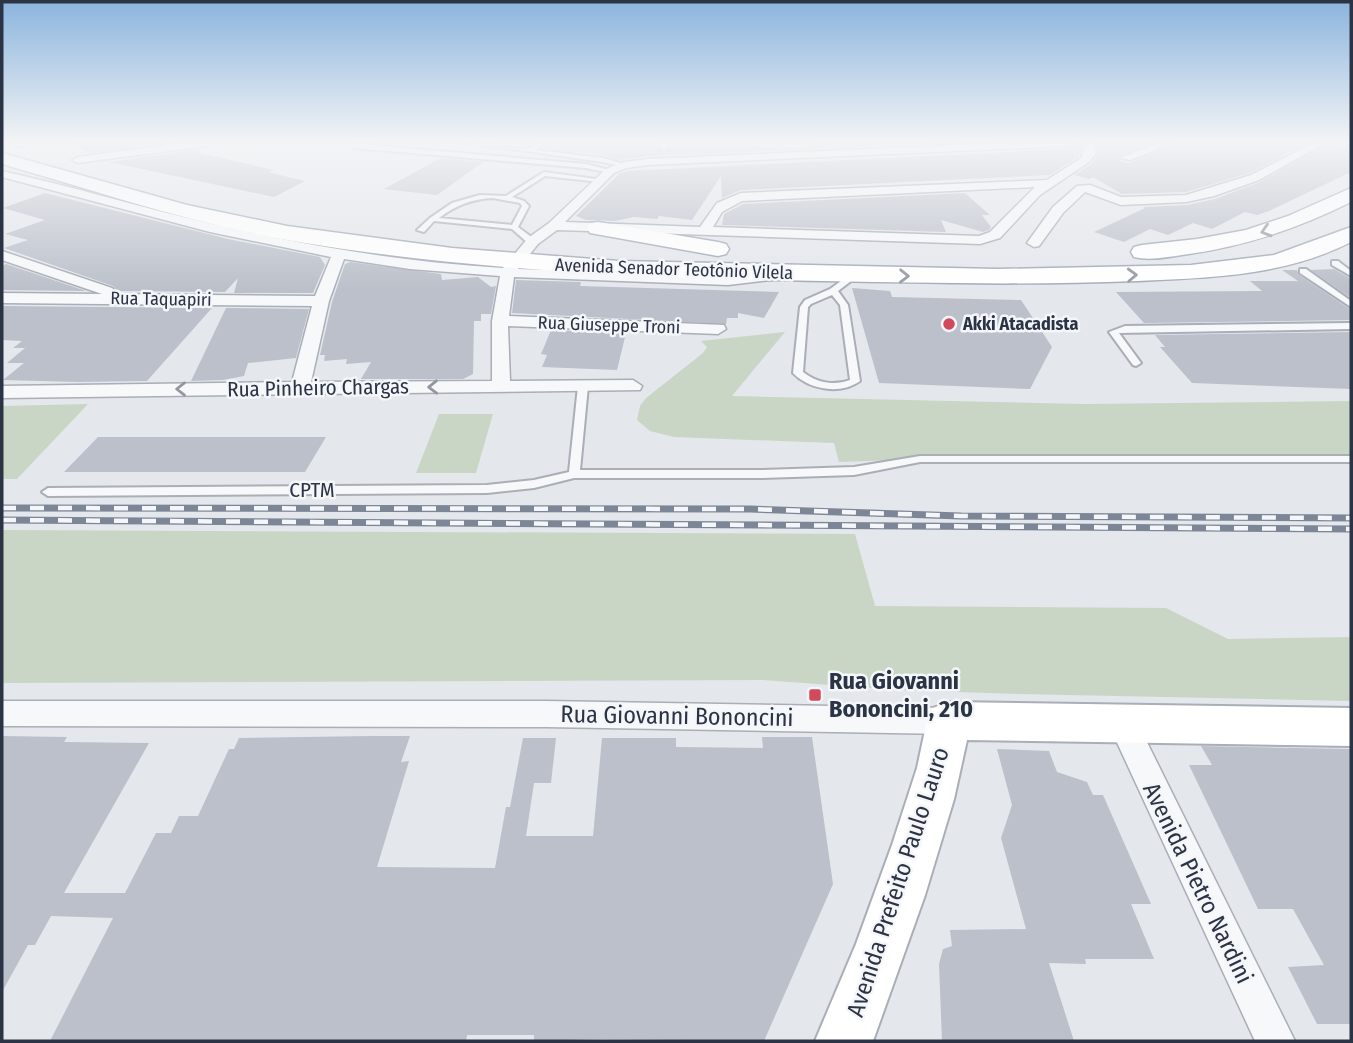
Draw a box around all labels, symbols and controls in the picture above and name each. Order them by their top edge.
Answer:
one-way arrow [1261,222,1273,237]
street label: Avenida Senador Teotônio Vilela [555,254,793,284]
one-way arrow [1126,267,1137,282]
one-way arrow [899,268,910,284]
street label: Rua Taquapiri [110,287,212,311]
street label: Rua Giuseppe Troni [537,312,681,338]
place label: Akki Atacadista [962,313,1079,335]
marker: Akki Atacadista [941,316,957,332]
street label: Rua Pinheiro Chargas [227,373,409,403]
one-way arrow [428,379,439,394]
one-way arrow [176,381,186,397]
street label: CPTM [289,477,335,503]
place label: Rua Giovanni Bononcini, 210 [829,667,973,723]
marker: Rua Giovanni Bononcini, 210 [807,687,823,703]
street label: Rua Giovanni Bononcini [560,700,794,732]
street label: Avenida Prefeito Paulo Lauro [841,744,955,1020]
street label: Avenida Pietro Nardini [1137,778,1259,988]

